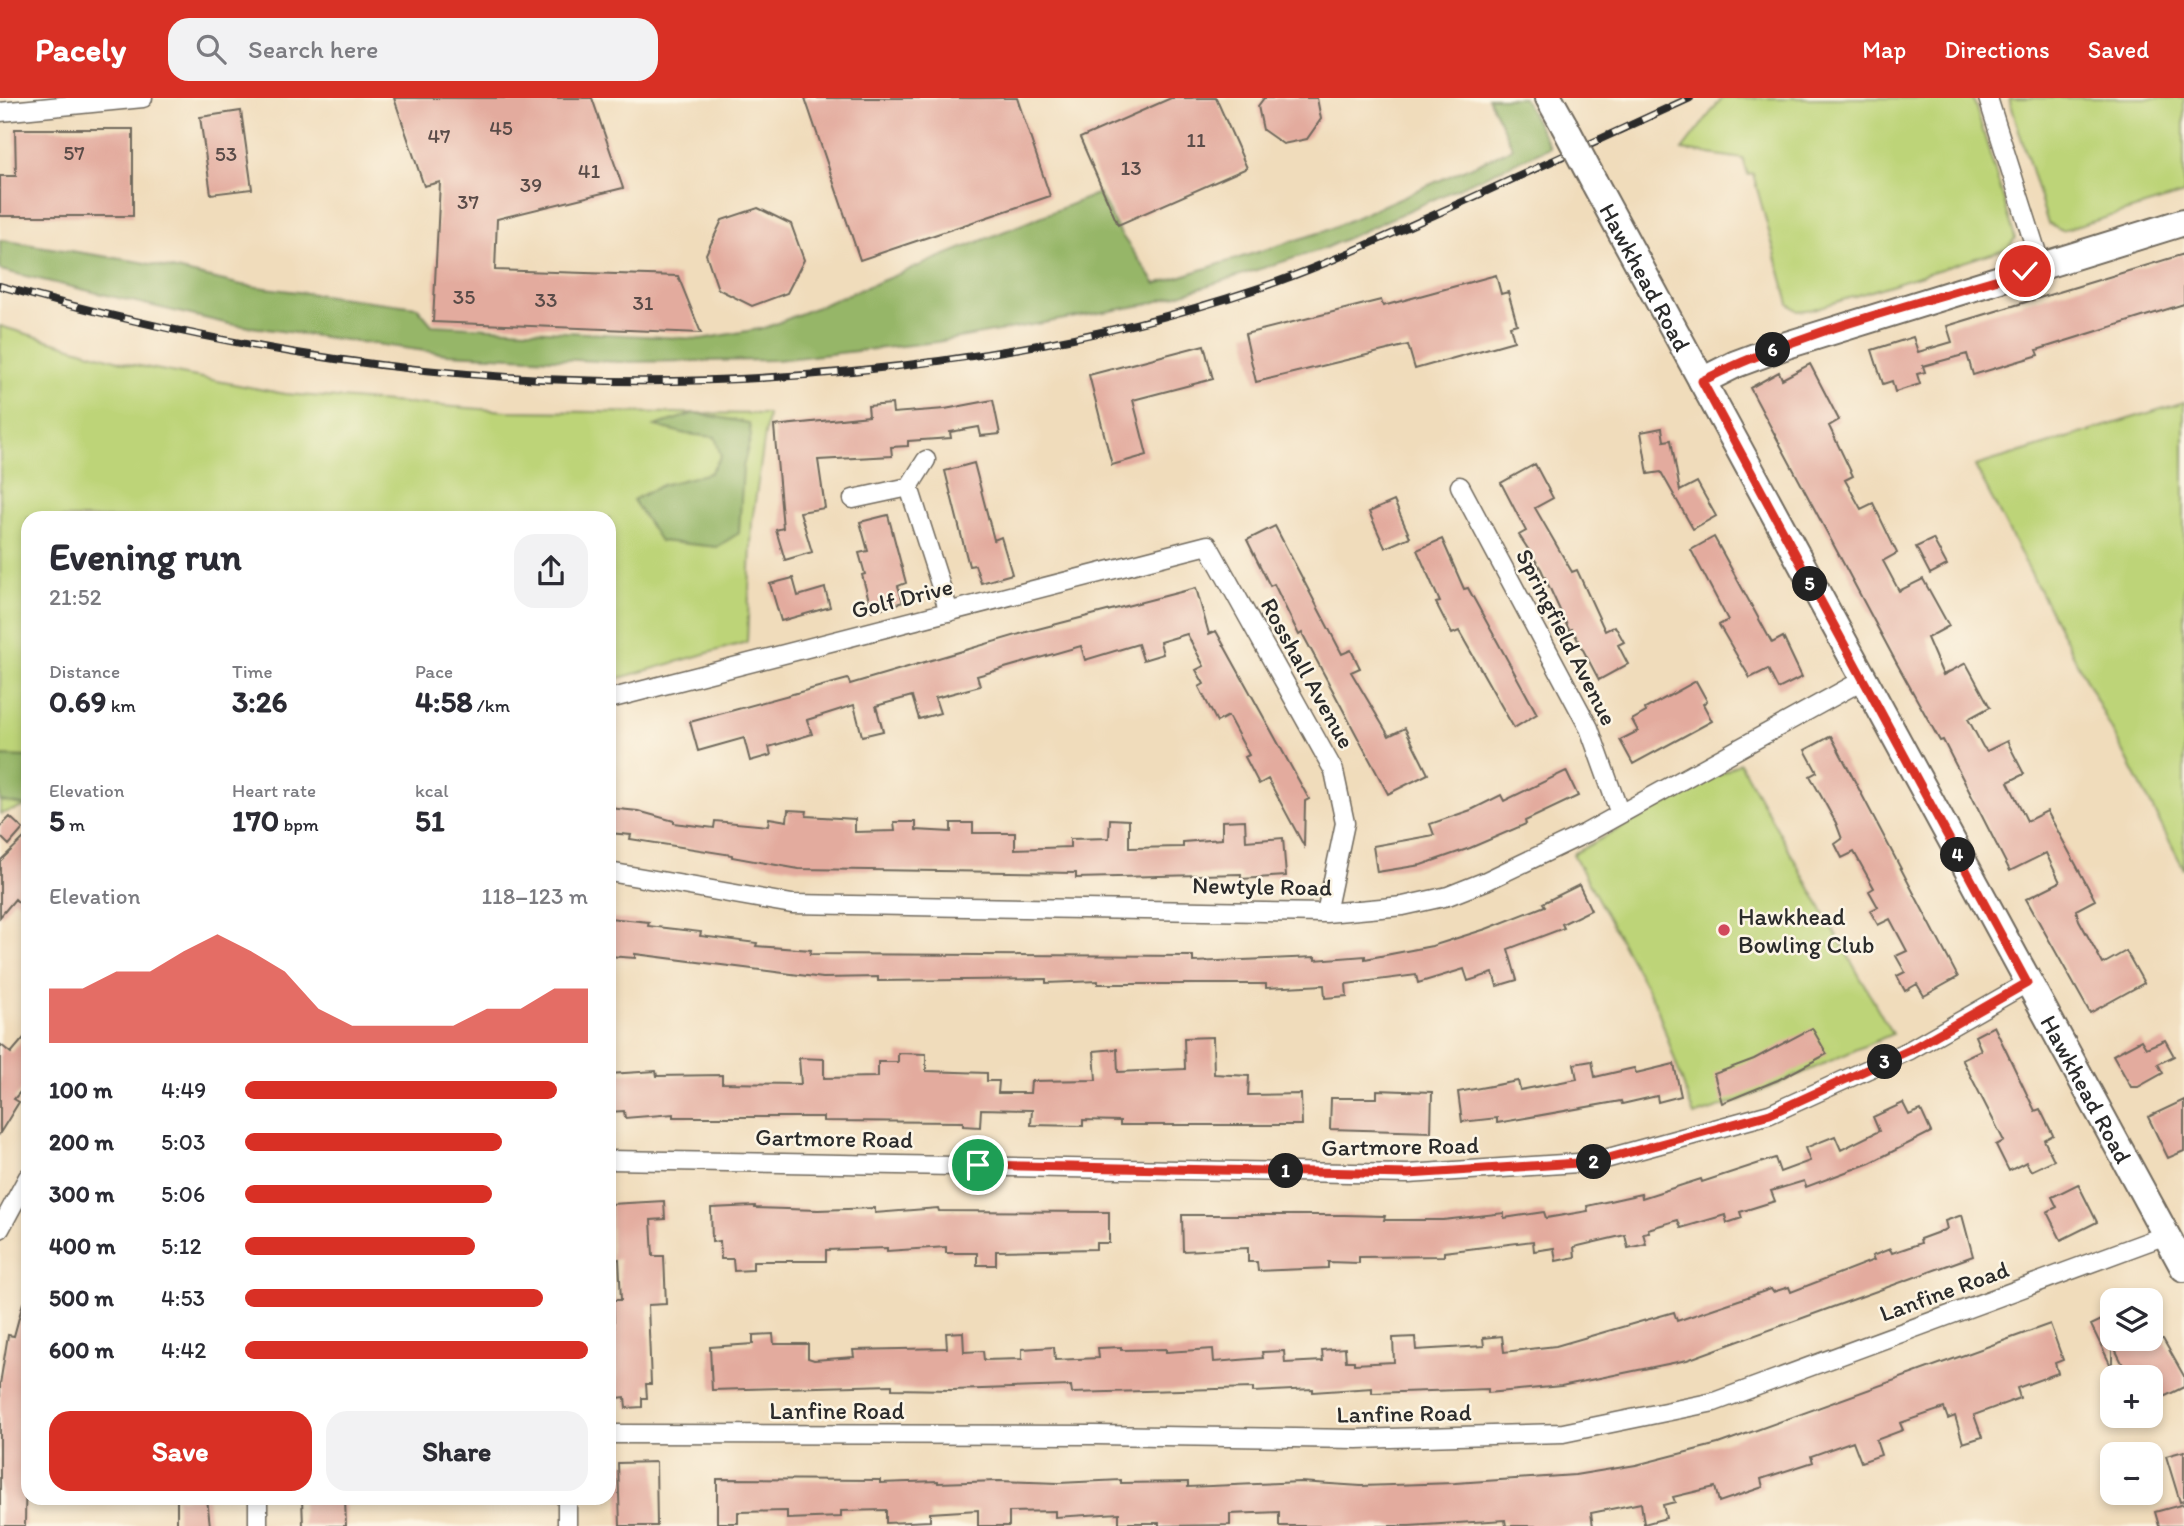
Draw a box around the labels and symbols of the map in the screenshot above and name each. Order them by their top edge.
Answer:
house number: 45 [489,115,513,140]
house number: 47 [427,123,451,148]
house number: 11 [1186,127,1206,152]
house number: 57 [63,140,85,165]
house number: 53 [215,141,237,166]
house number: 13 [1120,155,1142,180]
house number: 41 [578,158,600,183]
house number: 39 [520,172,542,197]
house number: 37 [457,189,479,214]
street label: Hawkhead Road [1594,198,1698,356]
pin [1995,241,2055,301]
house number: 35 [453,284,475,309]
house number: 33 [535,287,557,312]
house number: 31 [632,290,654,315]
pin: 6 [1756,332,1790,368]
street label: Springfield Avenue [1510,544,1624,730]
pin: 5 [1792,566,1828,602]
street label: Golf Drive [848,571,956,625]
street label: Rosshall Avenue [1255,593,1361,753]
pin: 4 [1940,838,1976,872]
street label: Newtyle Road [1192,870,1332,902]
place label: Hawkhead Bowling Club [1738,902,1875,959]
marker: Hawkhead Bowling Club [1716,922,1732,938]
street label: Hawkhead Road [2035,1010,2139,1168]
pin: 3 [1868,1044,1902,1080]
street label: Gartmore Road [755,1122,913,1154]
street label: Gartmore Road [1321,1130,1479,1162]
pin [948,1135,1008,1195]
pin: 2 [1576,1144,1612,1180]
pin: 1 [1268,1154,1304,1188]
street label: Lanfine Road [1875,1254,2013,1328]
street label: Lanfine Road [769,1396,905,1425]
street label: Lanfine Road [1336,1397,1472,1429]

